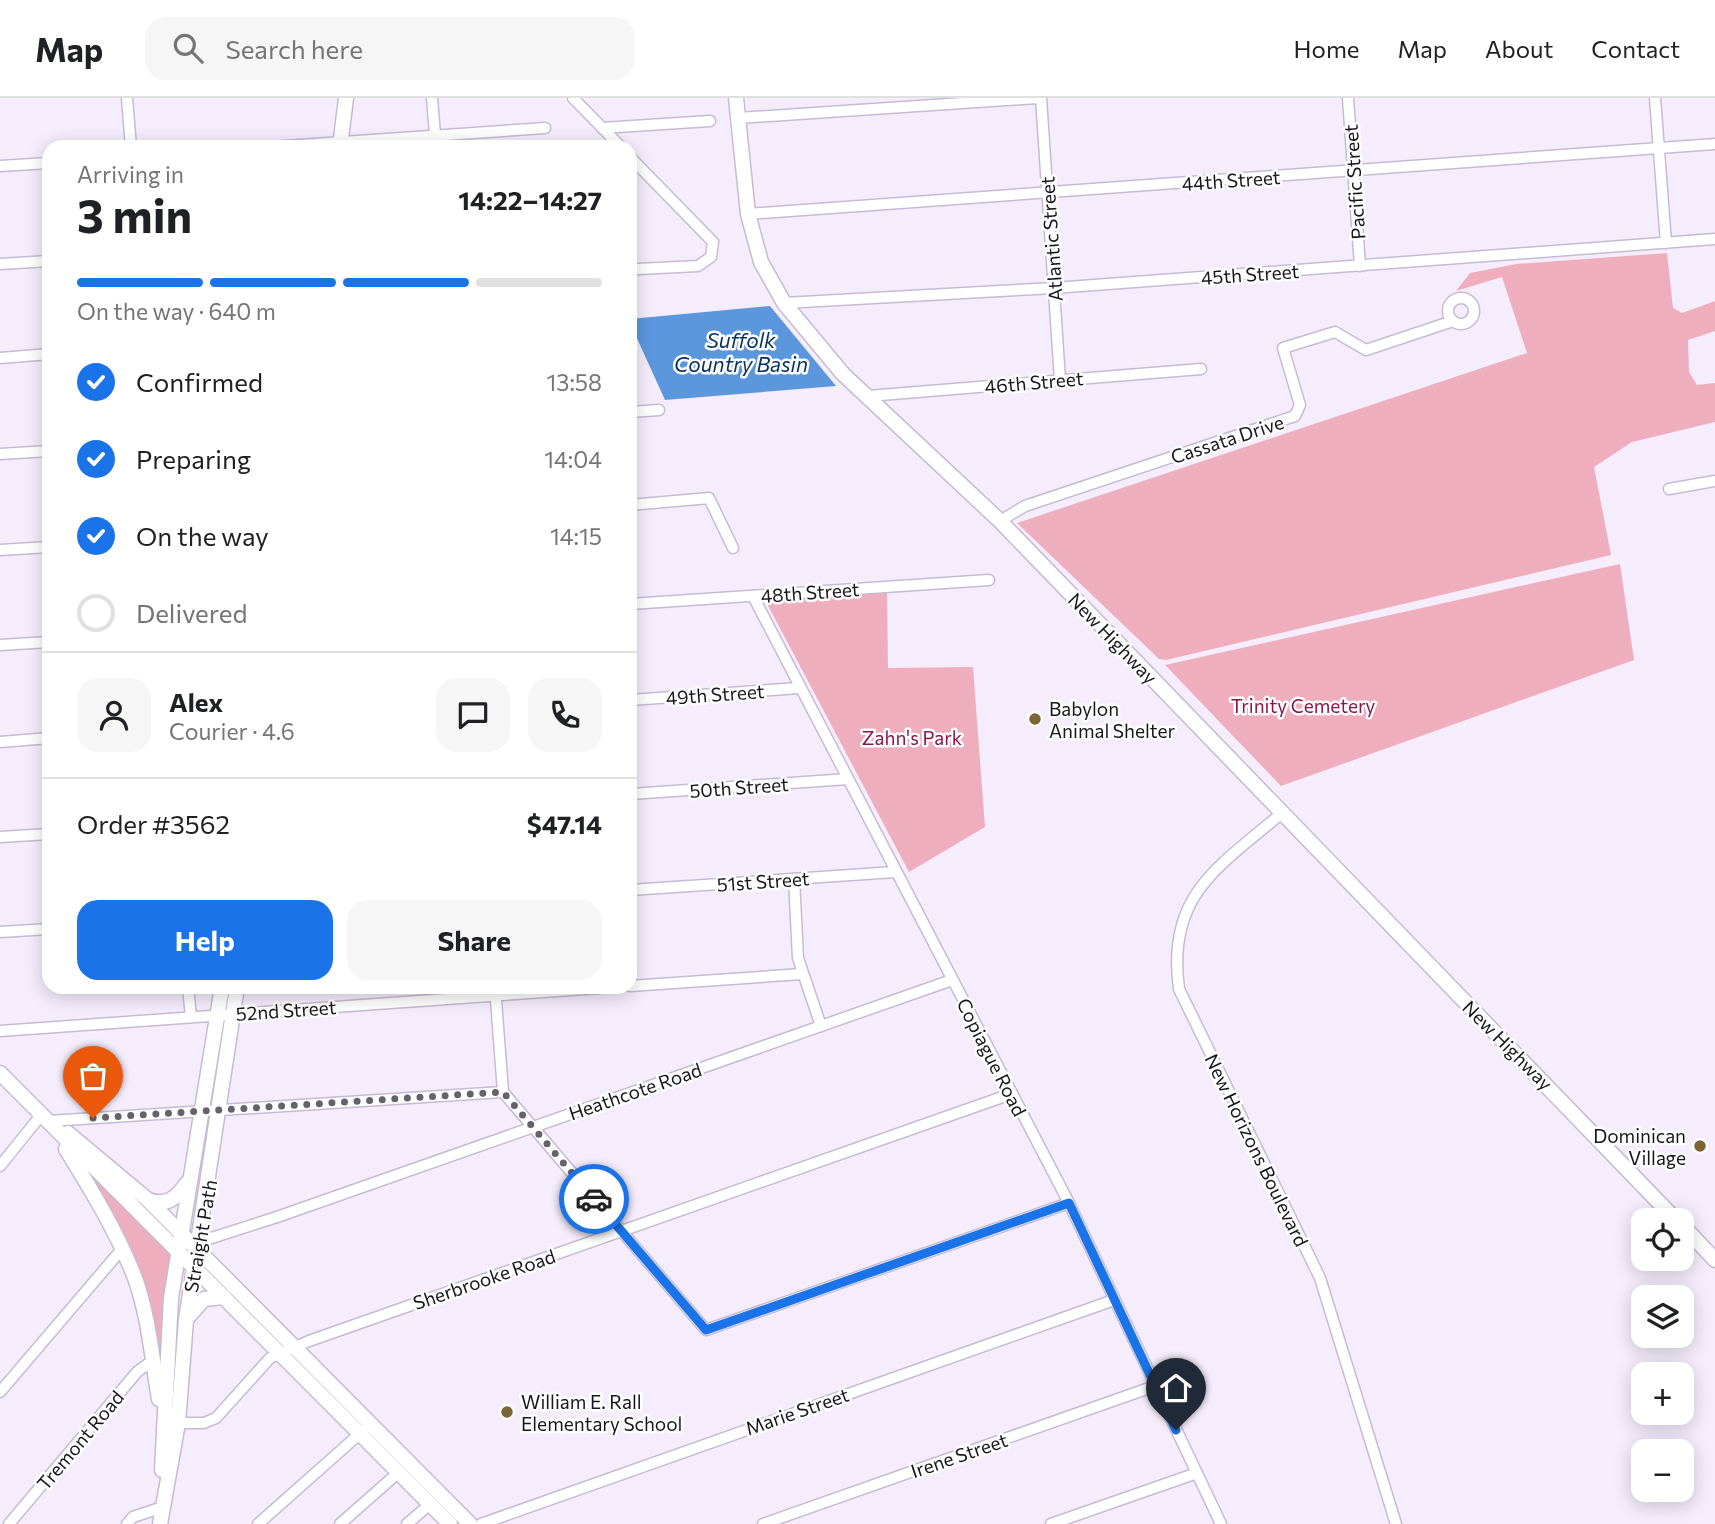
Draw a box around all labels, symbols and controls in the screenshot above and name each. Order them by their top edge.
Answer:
search box [145,17,635,80]
text: Map [35,28,103,69]
icon: search [169,29,207,67]
text: Search here [225,33,363,64]
text: Home [1294,34,1360,63]
text: Map [1398,34,1447,63]
text: About [1485,34,1553,63]
text: Contact [1591,34,1680,63]
street label: Pacific Street [1338,123,1369,240]
text: Arriving in [77,160,184,188]
street label: 44th Street [1181,165,1281,195]
street label: Atlantic Street [1035,176,1067,302]
text: 14:22–14:27 [458,184,602,215]
text: 3 min [77,186,192,242]
street label: 45th Street [1200,259,1300,289]
text: On the way · 640 m [77,297,276,325]
water label: Suffolk Country Basin [674,327,808,376]
icon: check [77,363,115,401]
text: Confirmed [136,366,263,397]
street label: 46th Street [984,366,1084,398]
text: 13:58 [546,368,602,396]
street label: Cassata Drive [1168,410,1286,468]
icon: check [77,440,115,478]
text: Preparing [136,443,251,474]
text: 14:04 [544,445,602,473]
icon: check [77,517,115,555]
text: On the way [136,520,269,551]
text: 14:15 [550,522,602,550]
street label: 48th Street [760,577,860,607]
street label: New Highway [1064,588,1162,688]
text: Delivered [136,597,247,628]
button: person [77,678,151,752]
button: chat [436,678,510,752]
button: phone [528,678,602,752]
street label: 49th Street [665,679,765,709]
text: Alex [169,686,223,717]
park label: Trinity Cemetery [1231,694,1376,717]
place label: Babylon Animal Shelter [1049,697,1175,742]
marker: Babylon Animal Shelter [1027,711,1043,727]
text: Courier · 4.6 [169,717,295,745]
park label: Zahn's Park [862,726,962,749]
street label: 50th Street [689,772,790,802]
text: Order #3562 [77,808,230,839]
text: $47.14 [527,808,602,839]
street label: 51st Street [716,866,810,896]
button: Help [77,900,333,980]
button: Share [347,900,602,980]
street label: Copiague Road [952,994,1032,1120]
street label: 52nd Street [235,995,337,1025]
street label: New Highway [1458,995,1558,1095]
pin [63,1046,123,1118]
street label: New Horizons Boulevard [1200,1050,1314,1250]
icon: bag [74,1057,112,1095]
street label: Heathcote Road [565,1057,705,1125]
place label: Dominican Village [1593,1124,1686,1169]
marker: Dominican Village [1692,1138,1708,1154]
courier [559,1164,629,1234]
street label: Straight Path [179,1178,221,1294]
icon: car [575,1180,613,1218]
map controls [1631,1208,1694,1502]
button: locate [1631,1208,1694,1271]
street label: Sherbrooke Road [410,1244,558,1314]
button: layers [1631,1285,1694,1348]
pin [1146,1358,1206,1430]
button: + [1631,1362,1694,1425]
icon: home [1157,1369,1195,1407]
street label: Marie Street [742,1383,852,1439]
street label: Tremont Road [32,1386,128,1494]
place label: William E. Rall Elementary School [521,1390,682,1435]
marker: William E. Rall Elementary School [499,1404,515,1420]
street label: Irene Street [908,1428,1011,1482]
button: − [1631,1439,1694,1502]

